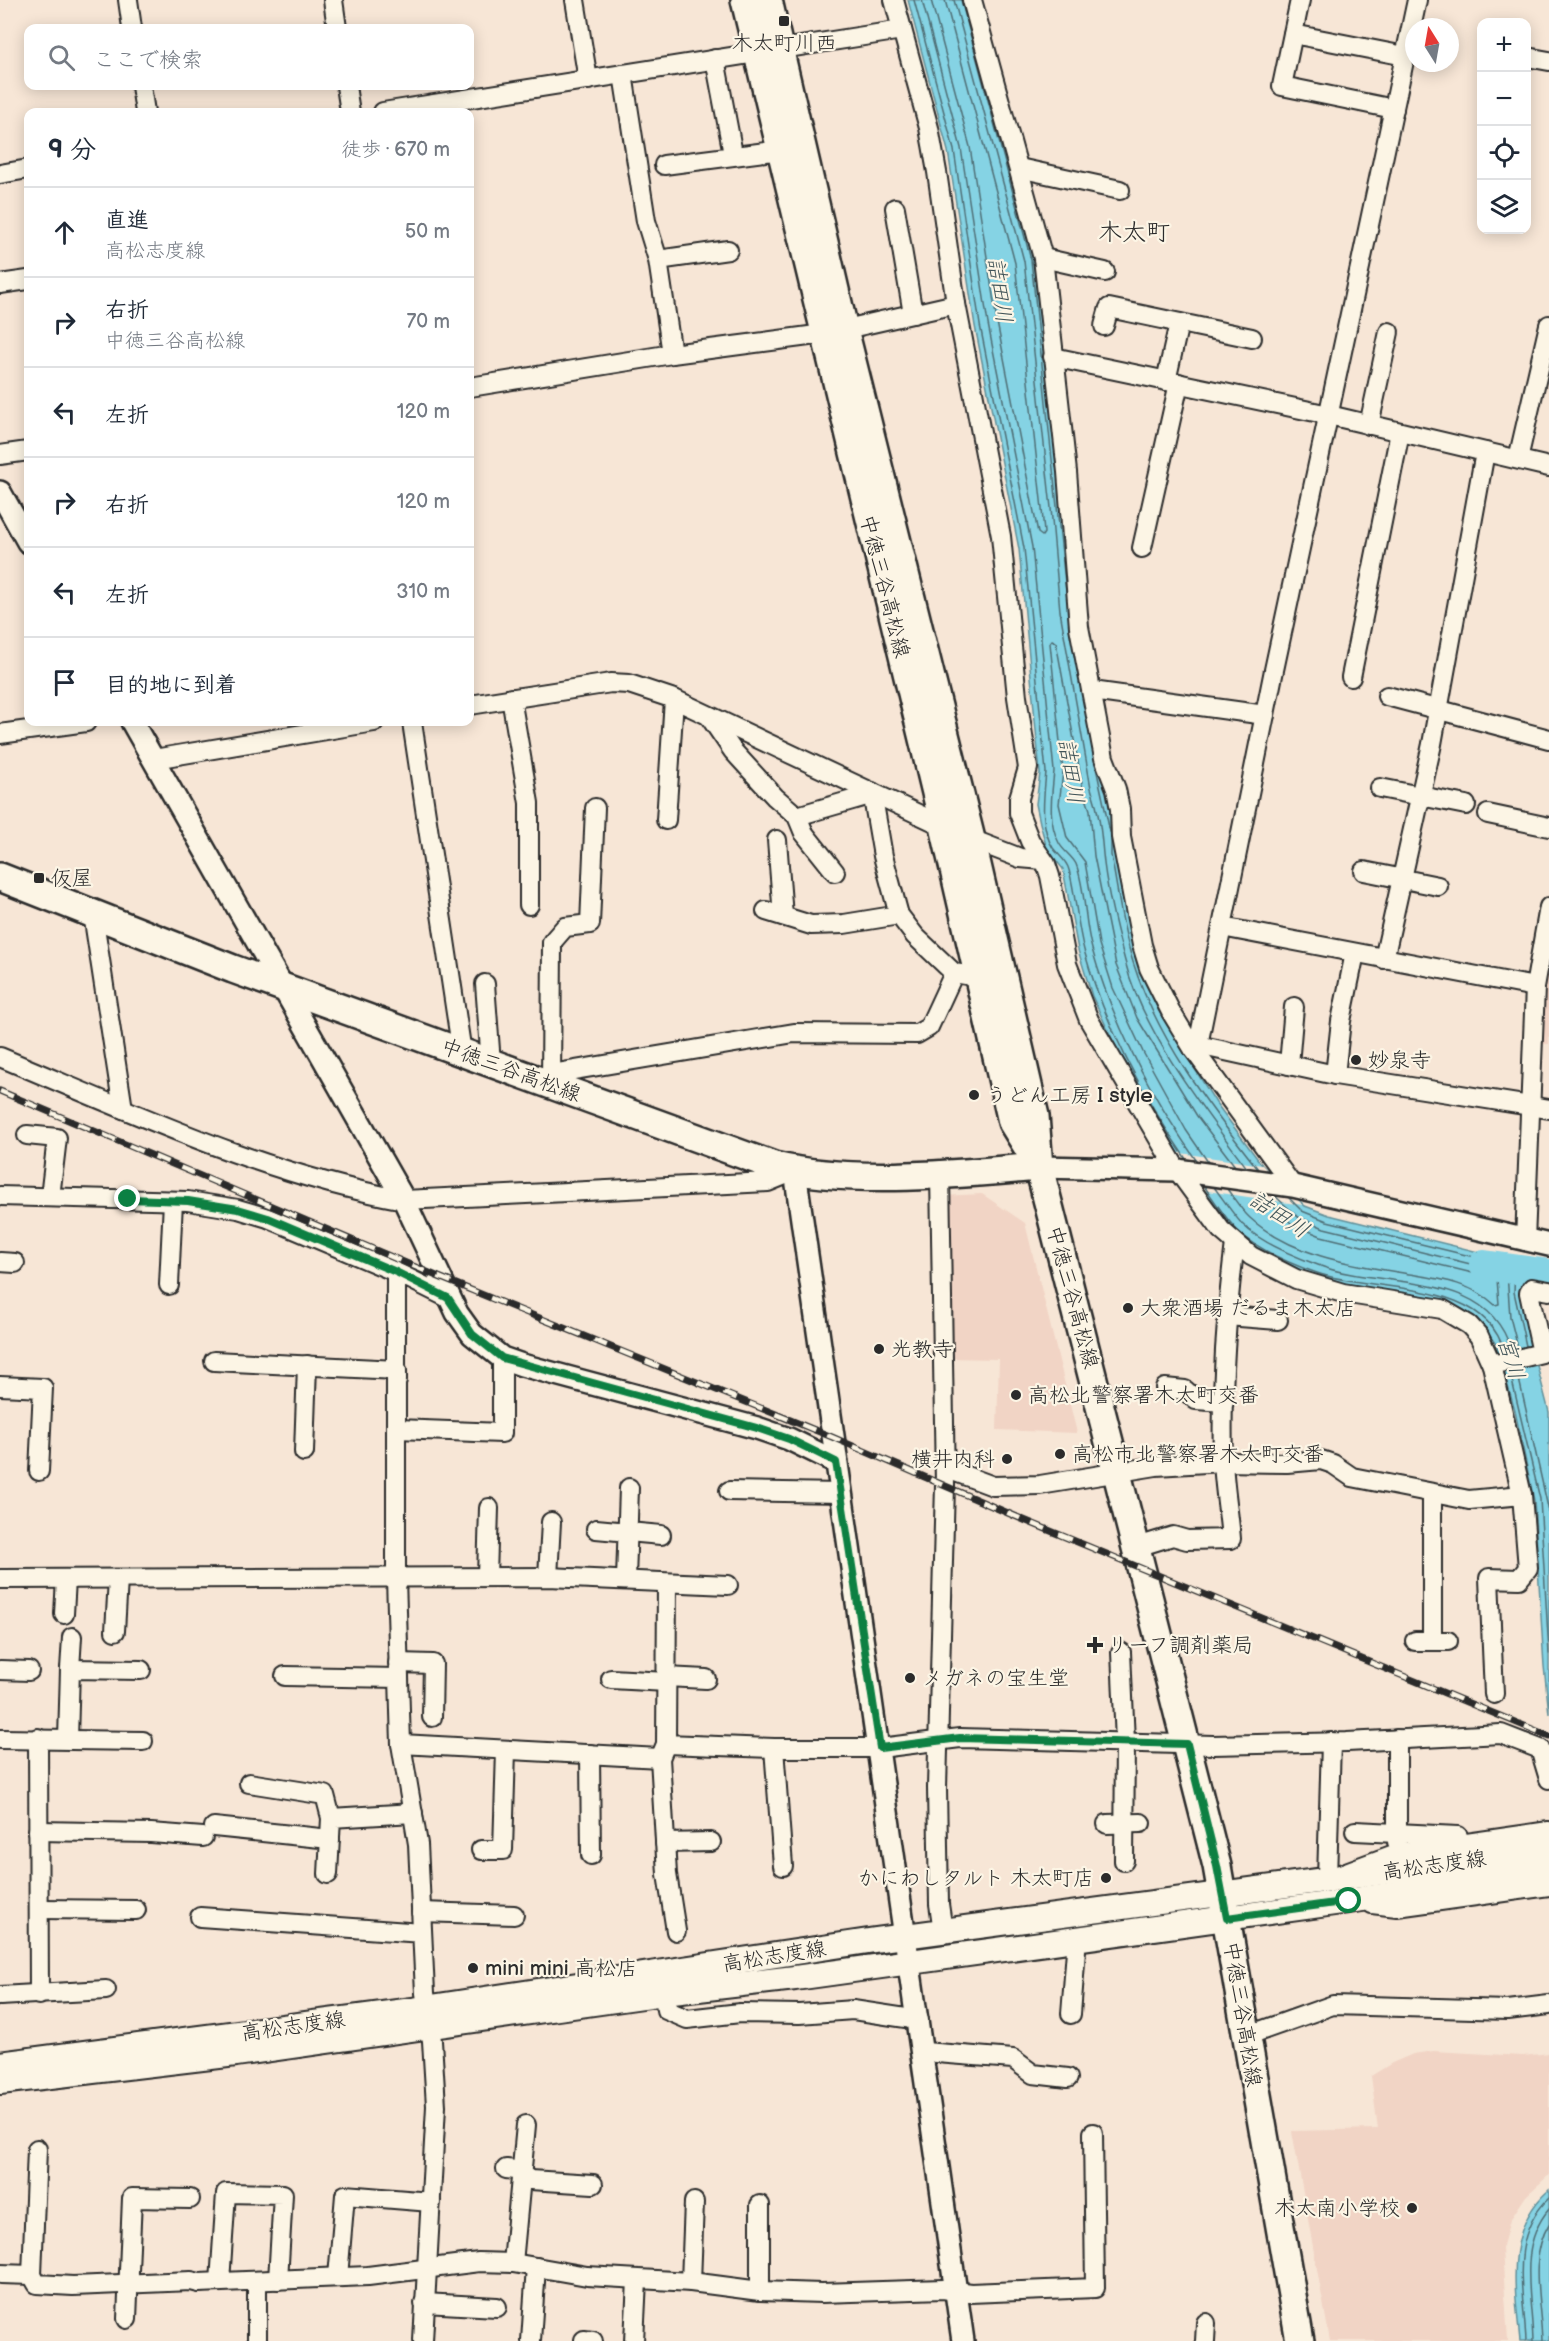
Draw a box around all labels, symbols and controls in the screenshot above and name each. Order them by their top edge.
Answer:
marker: 木太町川西 [777,14,791,28]
north arrow [1405,18,1459,72]
map controls [1477,18,1531,234]
button: + [1477,18,1531,72]
search box [24,24,474,90]
place label: 木太町川西 [732,31,837,56]
icon: search [45,41,78,74]
text: ここで検索 [93,47,203,74]
button: − [1477,72,1531,126]
button: locate [1477,126,1531,180]
text: 9 分 [48,135,96,166]
text: 徒歩 · 670 m [341,138,450,162]
button: layers [1477,180,1531,234]
text: 直進 [105,207,149,234]
icon: ahead [48,216,81,249]
district label: 木太町 [1098,218,1170,247]
text: 50 m [405,220,450,244]
text: 高松志度線 [105,239,205,263]
water label: 詰田川 [982,256,1017,325]
text: 右折 [105,297,149,324]
icon: right [48,306,81,339]
text: 70 m [406,310,450,334]
text: 中徳三谷高松線 [105,329,245,353]
icon: left [48,396,81,429]
text: 120 m [397,400,450,424]
text: 左折 [105,402,149,429]
icon: right [48,486,81,519]
text: 120 m [397,490,450,514]
text: 右折 [105,492,149,519]
street label: 中徳三谷高松線 [855,512,914,660]
icon: left [48,576,81,609]
text: 310 m [396,580,450,604]
text: 左折 [105,582,149,609]
icon: arrive [48,666,81,699]
text: 目的地に到着 [105,672,237,699]
water label: 詰田川 [1052,737,1089,806]
place label: 仮屋 [51,866,93,891]
marker: 仮屋 [32,871,46,885]
street label: 中徳三谷高松線 [437,1034,584,1107]
place label: 妙泉寺 [1368,1048,1431,1073]
marker: 妙泉寺 [1349,1053,1363,1067]
place label: うどん工房 I style [986,1083,1153,1108]
marker: うどん工房 I style [967,1088,981,1102]
route end [114,1185,140,1211]
water label: 詰田川 [1244,1186,1314,1245]
street label: 中徳三谷高松線 [1041,1223,1104,1371]
place label: 大衆酒場 だるま木太店 [1140,1296,1356,1321]
marker: 大衆酒場 だるま木太店 [1121,1301,1135,1315]
water label: 宮川 [1491,1333,1530,1383]
place label: 光教寺 [891,1337,954,1362]
marker: 光教寺 [872,1342,886,1356]
place label: 高松北警察署木太町交番 [1028,1383,1259,1408]
marker: 高松北警察署木太町交番 [1009,1388,1023,1402]
place label: 高松市北警察署木太町交番 [1072,1442,1324,1467]
place label: 横井内科 [911,1447,995,1472]
marker: 高松市北警察署木太町交番 [1053,1447,1067,1461]
marker: 横井内科 [1000,1452,1014,1466]
place label: リーフ調剤薬局 [1107,1633,1253,1658]
marker: リーフ調剤薬局 [1088,1638,1102,1652]
place label: メガネの宝生堂 [922,1666,1069,1691]
marker: メガネの宝生堂 [903,1671,917,1685]
street label: 高松志度線 [1380,1846,1488,1885]
place label: かにわしタルト 木太町店 [858,1866,1094,1891]
marker: かにわしタルト 木太町店 [1099,1871,1113,1885]
route start [1335,1887,1361,1913]
street label: 高松志度線 [720,1936,828,1977]
street label: 中徳三谷高松線 [1219,1940,1266,2089]
place label: mini mini 高松店 [485,1956,637,1981]
marker: mini mini 高松店 [466,1961,480,1975]
street label: 高松志度線 [239,2007,347,2046]
place label: 木太南小学校 [1274,2196,1400,2221]
marker: 木太南小学校 [1405,2201,1419,2215]

